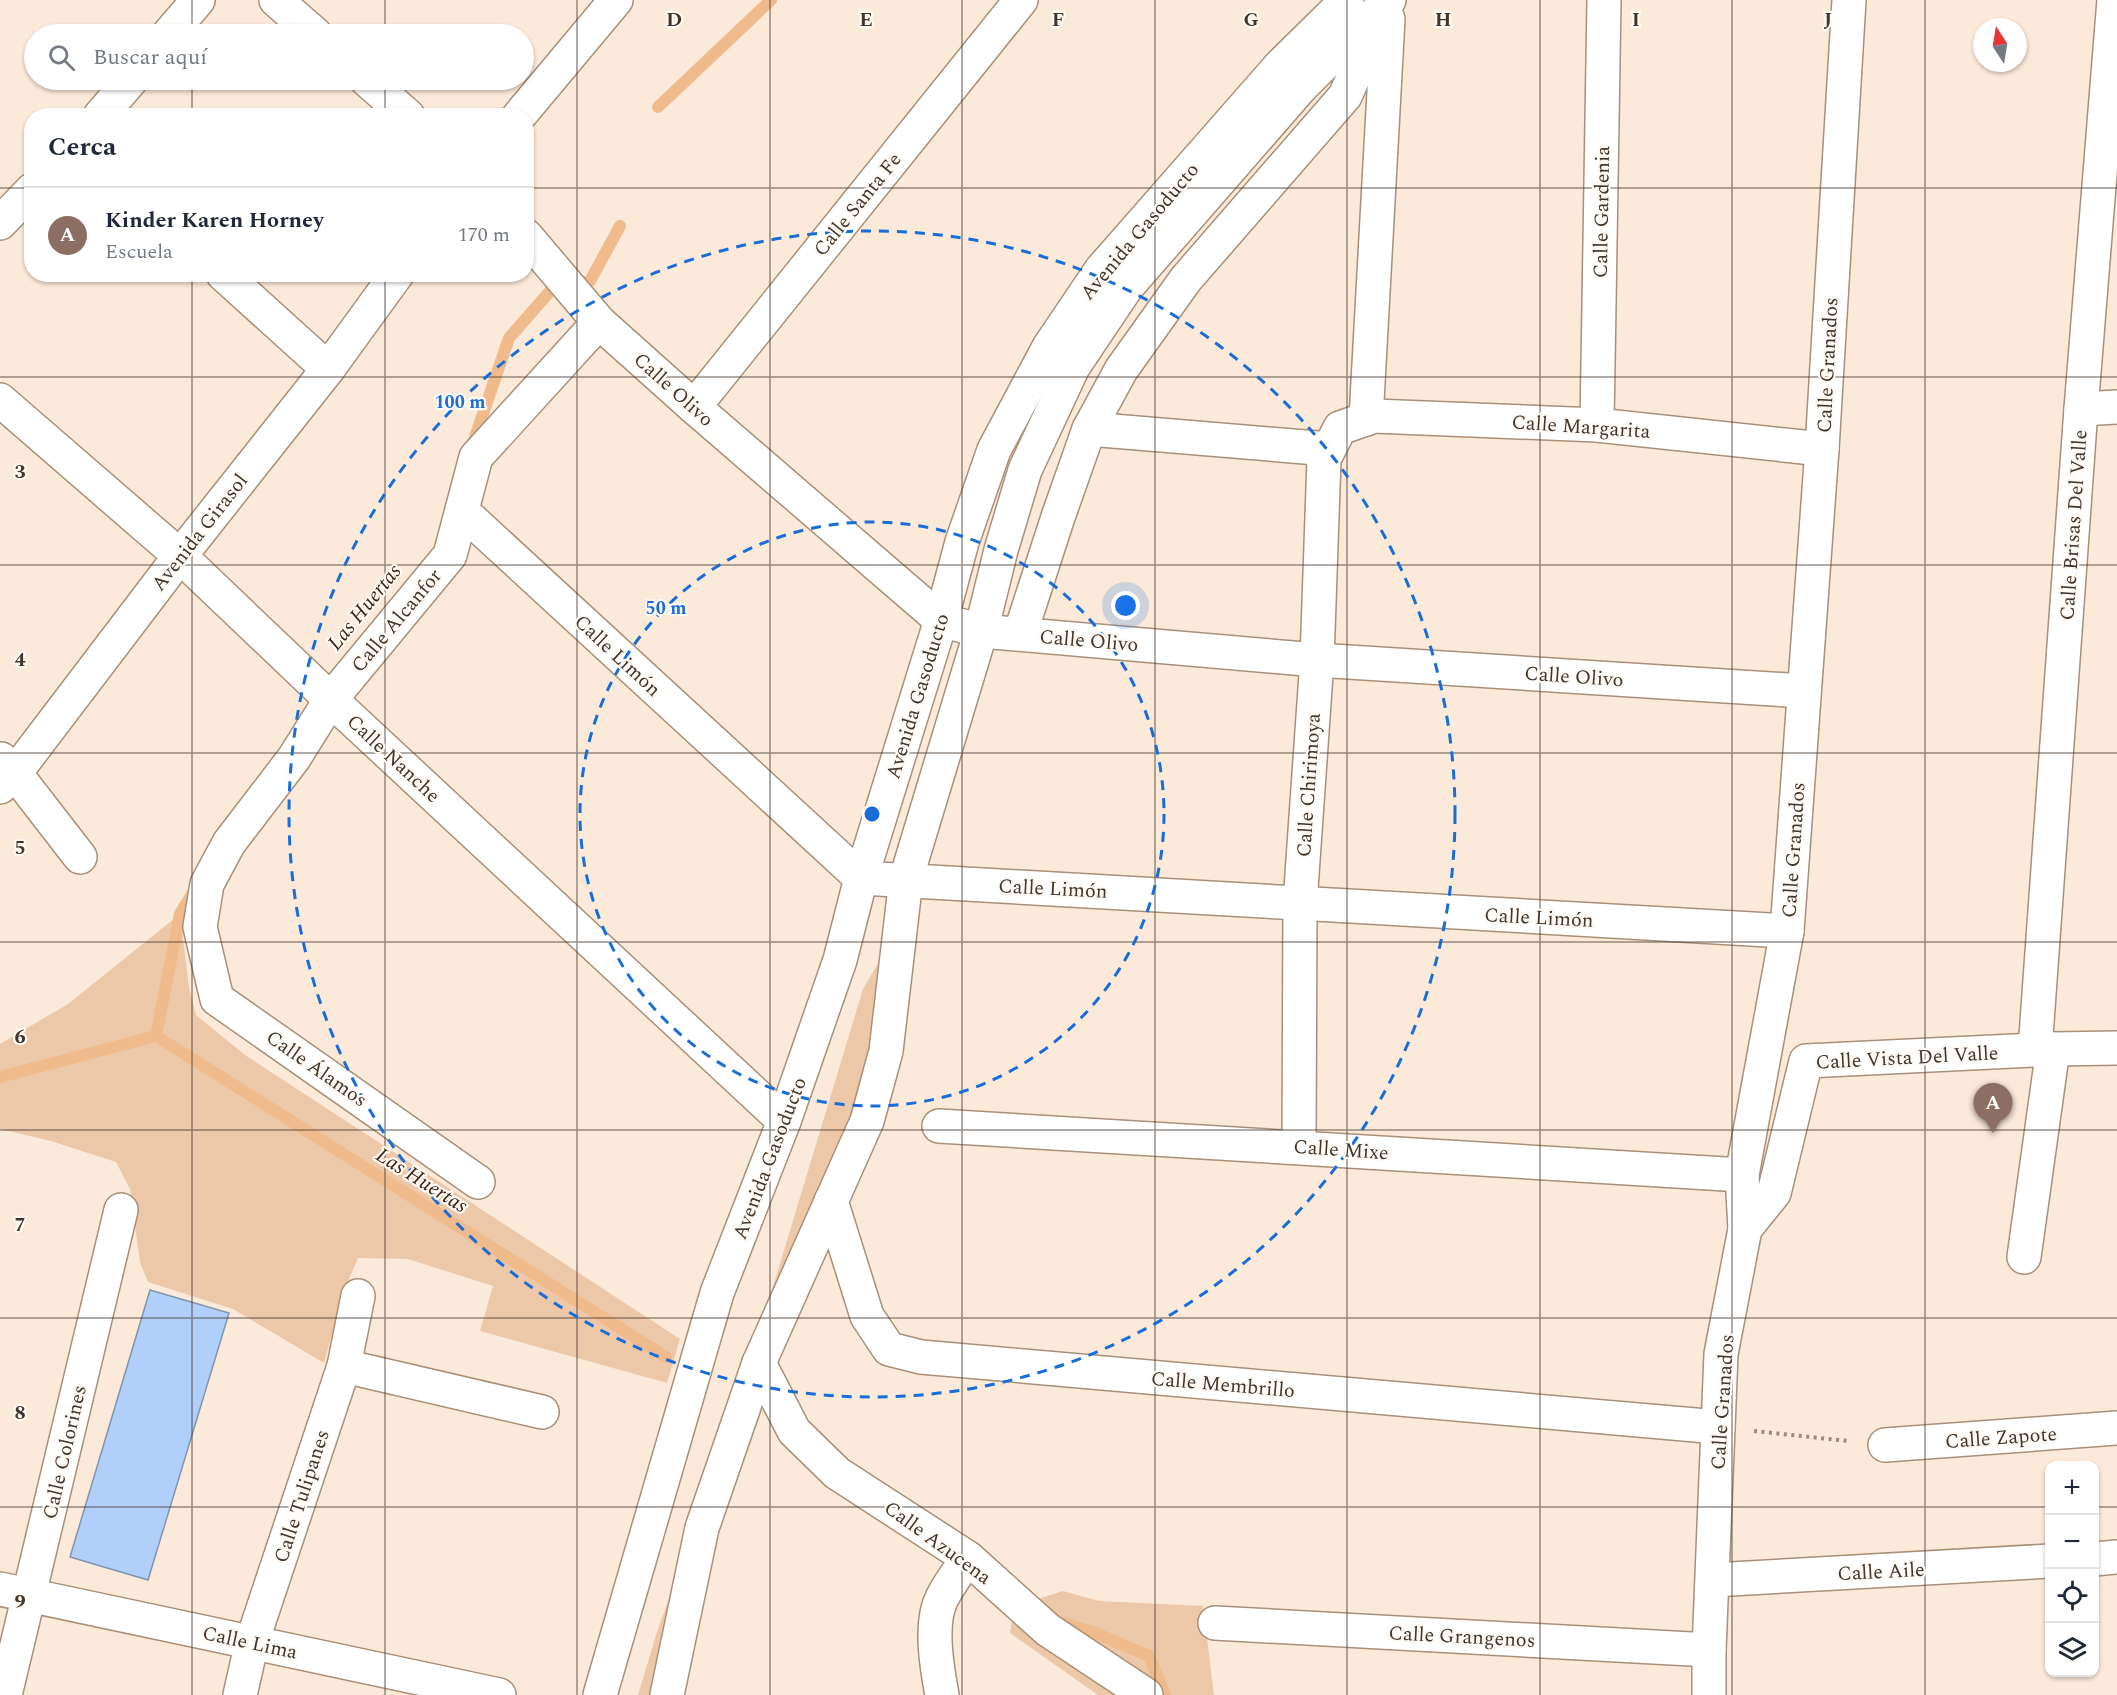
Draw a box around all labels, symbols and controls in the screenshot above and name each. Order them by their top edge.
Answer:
text: D [666,5,682,35]
text: E [859,5,873,35]
text: F [1052,5,1064,35]
text: G [1243,5,1259,35]
text: H [1435,5,1451,35]
text: I [1632,5,1640,35]
text: J [1824,5,1832,35]
north arrow [1973,18,2027,72]
search box [24,24,534,90]
icon: search [45,41,78,74]
text: Buscar aquí [93,41,207,74]
text: Cerca [48,127,116,167]
street label: Calle Gardenia [1586,145,1618,278]
street label: Calle Santa Fe [806,146,909,263]
street label: Avenida Gasoducto [1073,156,1206,307]
text: Kinder Karen Horney [105,204,324,237]
text: A [60,220,75,250]
text: 170 m [458,220,510,250]
text: Escuela [105,237,173,267]
street label: Calle Granados [1809,296,1847,434]
street label: Calle Olivo [626,345,720,434]
text: 100 m [434,389,486,416]
street label: Calle Margarita [1510,407,1652,447]
street label: Calle Brisas Del Valle [2052,429,2096,621]
text: 3 [14,457,26,487]
street label: Avenida Girasol [144,467,255,598]
water label: Las Huertas [320,557,410,658]
street label: Calle Alcanfor [344,562,449,679]
your location [1111,591,1140,620]
text: 50 m [646,595,686,622]
street label: Calle Limón [567,608,667,704]
street label: Avenida Gasoducto [878,610,957,783]
street label: Calle Olivo [1038,622,1140,660]
text: 4 [14,645,26,675]
street label: Calle Olivo [1523,659,1625,695]
street label: Calle Nanche [340,707,447,810]
street label: Calle Chirimoya [1289,712,1329,858]
street label: Calle Granados [1774,781,1814,919]
centre of rings [862,804,882,824]
text: 5 [14,833,26,863]
street label: Calle Limón [998,871,1108,907]
street label: Calle Limón [1484,900,1594,936]
text: 6 [14,1022,26,1052]
street label: Calle Álamos [260,1023,373,1115]
street label: Calle Vista Del Valle [1815,1038,1999,1078]
street label: Avenida Gasoducto [725,1073,815,1244]
pin: A [1974,1084,2012,1133]
street label: Calle Mixe [1292,1132,1390,1168]
water label: Las Huertas [369,1140,474,1222]
text: 7 [14,1210,26,1240]
street label: Calle Granados [1703,1333,1743,1471]
street label: Calle Membrillo [1150,1364,1296,1406]
street label: Calle Colorines [35,1382,95,1522]
text: 8 [14,1398,26,1428]
street label: Calle Zapote [1944,1419,2058,1457]
street label: Calle Tulipanes [266,1426,338,1567]
map controls [2045,1461,2099,1677]
button: + [2045,1461,2099,1515]
street label: Calle Azucena [877,1493,998,1592]
button: − [2045,1515,2099,1569]
street label: Calle Aile [1837,1555,1926,1589]
button: locate [2045,1569,2099,1623]
text: 9 [14,1587,26,1617]
street label: Calle Lima [200,1618,300,1668]
street label: Calle Grangenos [1388,1618,1536,1656]
button: layers [2045,1623,2099,1677]

